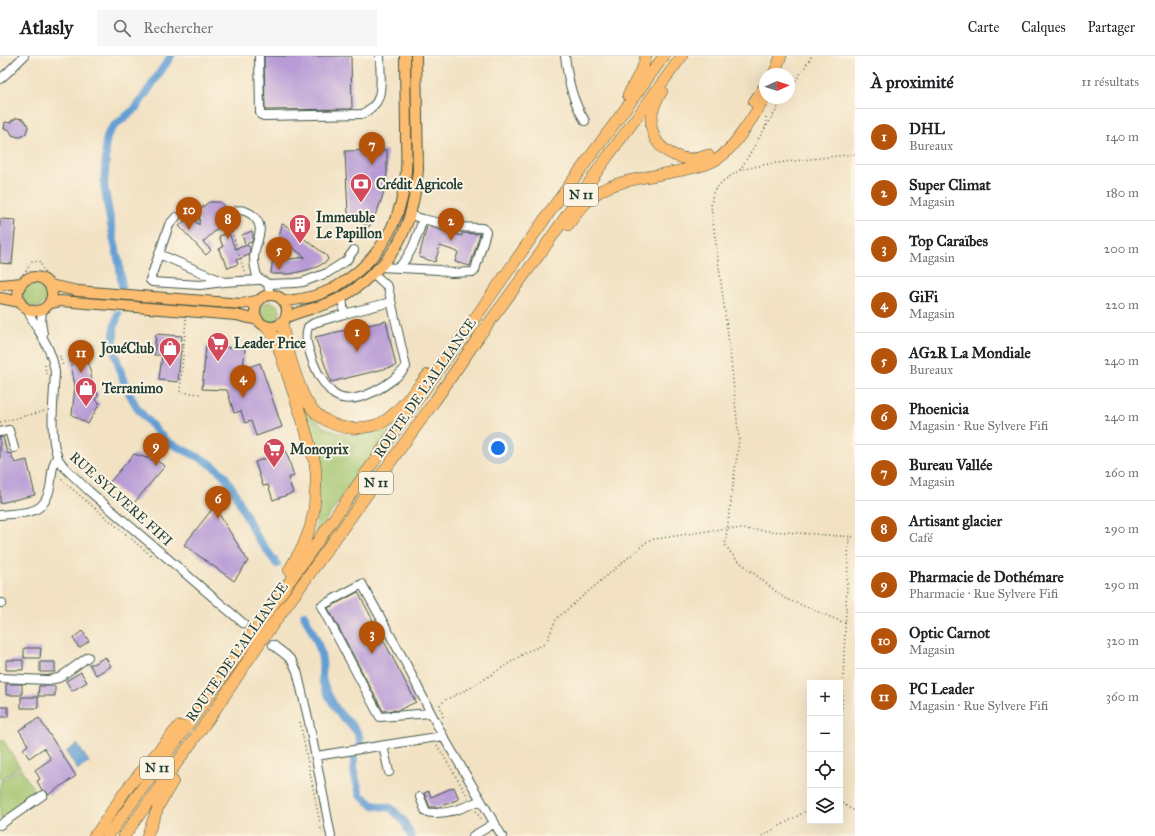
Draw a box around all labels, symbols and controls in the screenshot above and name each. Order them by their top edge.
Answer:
search box [97,10,377,46]
text: Atlasly [20,16,73,39]
icon: search [111,17,133,39]
text: Rechercher [143,19,213,37]
text: Carte [968,19,999,36]
text: Calques [1021,19,1066,36]
text: Partager [1088,19,1135,36]
north arrow [759,68,795,104]
text: À proximité [871,72,954,93]
text: 11 résultats [1081,74,1139,90]
text: DHL [909,120,945,138]
text: 1 [881,129,887,145]
text: 140 m [1105,129,1139,145]
pin: 7 [359,132,385,165]
text: Bureaux [909,138,953,154]
bank icon: Crédit Agricole [348,171,374,204]
place label: Crédit Agricole [376,176,463,194]
text: Super Climat [909,176,991,194]
road number: N 11 [564,184,598,206]
text: 2 [881,185,887,201]
text: 180 m [1106,185,1139,201]
text: Magasin [909,194,955,210]
pin: 10 [176,197,202,230]
pin: 8 [215,206,241,239]
pin: 2 [438,208,464,241]
place label: Immeuble Le Papillon [316,209,382,243]
building icon: Immeuble Le Papillon [287,212,313,245]
text: Top Caraïbes [909,232,988,250]
pin: 5 [266,237,292,270]
text: 3 [881,241,887,257]
text: 200 m [1104,241,1139,257]
text: Magasin [909,250,955,266]
text: GiFi [909,288,938,306]
text: 4 [880,297,888,313]
text: 220 m [1105,297,1139,313]
text: Magasin [909,306,955,322]
street label: ROUTE DE L'ALLIANCE [370,315,480,461]
pin: 1 [344,319,370,352]
supermarket icon: Leader Price [205,330,231,363]
shop icon: JouéClub [157,335,183,368]
place label: Leader Price [234,335,306,352]
pin: 11 [68,340,94,373]
place label: JouéClub [99,340,154,358]
text: AG2R La Mondiale [909,344,1031,362]
text: 5 [881,353,887,369]
text: 240 m [1104,353,1139,369]
text: Bureaux [909,362,953,378]
pin: 4 [230,365,256,398]
shop icon: Terranimo [73,375,99,408]
place label: Terranimo [101,380,163,397]
text: Phoenicia [909,400,969,418]
text: 6 [881,409,887,425]
text: 240 m [1104,409,1139,425]
text: Magasin · Rue Sylvere Fifi [909,418,1048,434]
pin: 9 [143,433,169,466]
supermarket icon: Monoprix [261,436,287,469]
your location [488,438,508,458]
place label: Monoprix [290,441,349,459]
street label: RUE SYLVERE FIFI [66,448,176,550]
text: Bureau Vallée [909,456,992,474]
text: 7 [881,465,887,481]
text: 260 m [1105,465,1139,481]
road number: N 11 [359,472,393,494]
text: Magasin [909,474,955,490]
pin: 6 [205,486,231,519]
text: Artisant glacier [909,512,1002,530]
text: 8 [881,521,887,537]
text: 290 m [1104,521,1139,537]
text: Café [909,530,933,546]
text: Pharmacie de Dothémare [909,568,1064,586]
text: 9 [881,577,887,593]
text: 290 m [1104,577,1139,593]
street label: ROUTE DE L'ALLIANCE [182,579,292,725]
text: Pharmacie · Rue Sylvere Fifi [909,586,1058,602]
pin: 3 [359,621,385,654]
text: Optic Carnot [909,624,990,642]
text: 10 [878,633,890,649]
text: 320 m [1106,633,1139,649]
text: Magasin [909,642,955,658]
map controls [807,680,843,824]
button: + [807,680,843,716]
text: PC Leader [909,680,974,698]
text: 11 [879,689,889,705]
text: 360 m [1106,689,1139,705]
text: Magasin · Rue Sylvere Fifi [909,698,1048,714]
button: − [807,716,843,752]
button: locate [807,752,843,788]
road number: N 11 [140,757,174,779]
button: layers [807,788,843,824]

